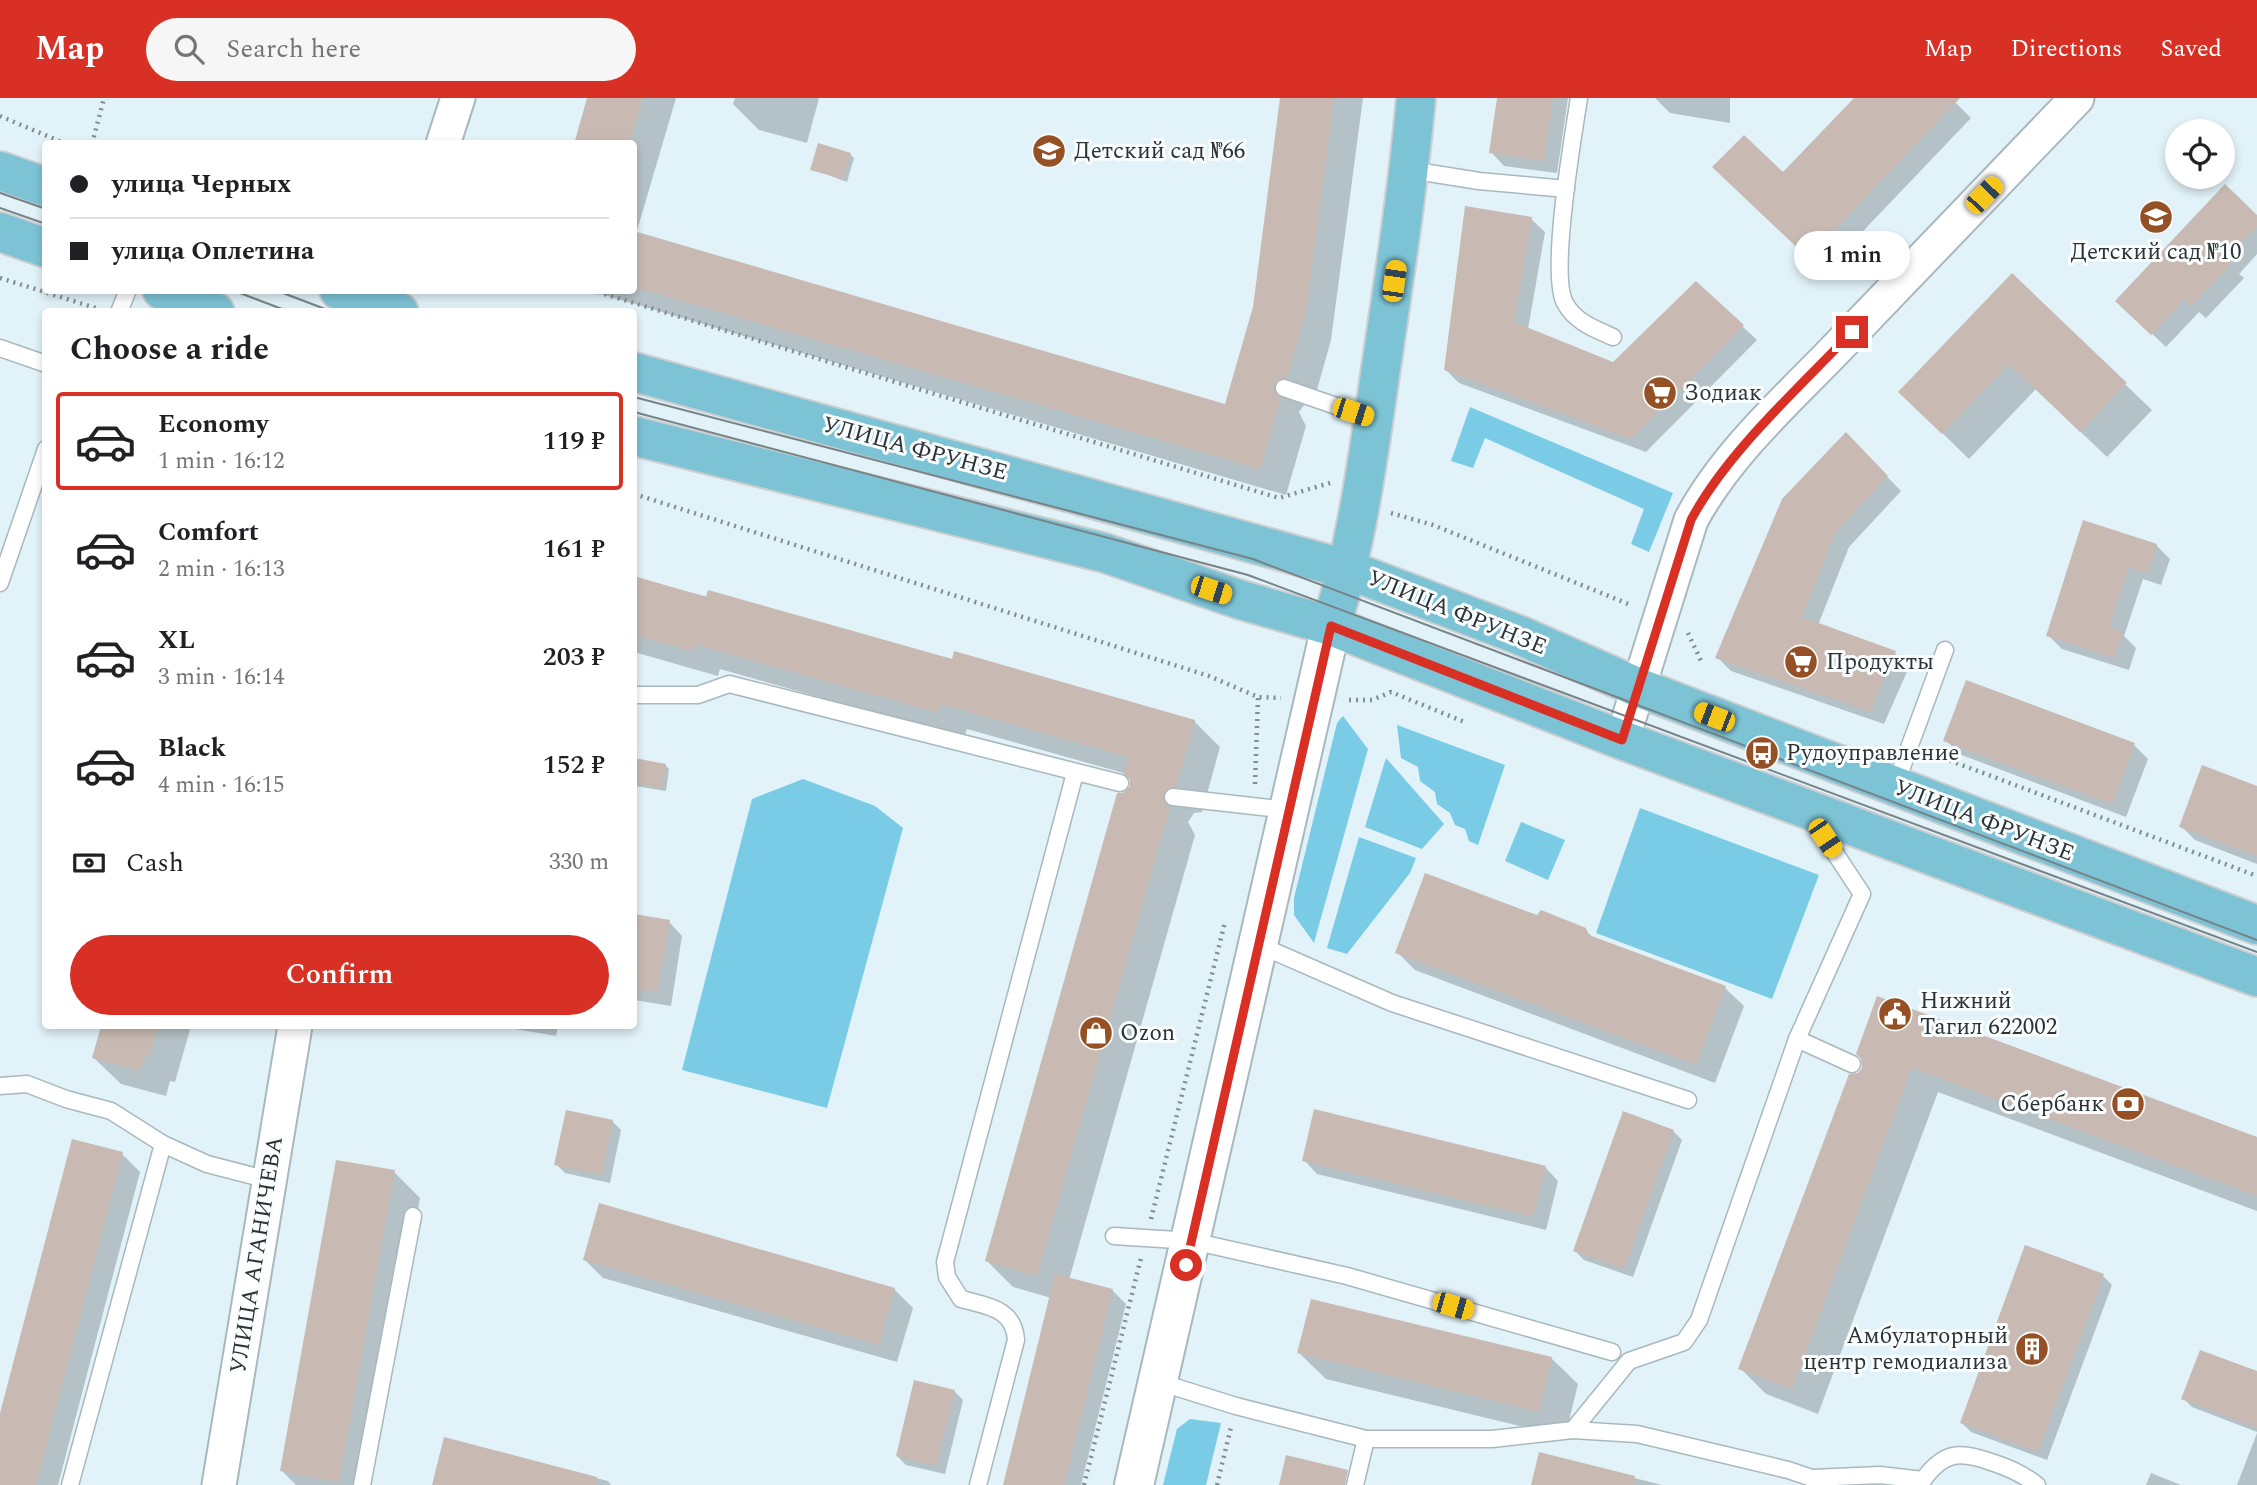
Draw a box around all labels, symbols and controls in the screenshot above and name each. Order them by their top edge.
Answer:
search box [146,18,636,81]
text: Map [35,24,104,74]
text: Search here [226,29,361,69]
icon: search [170,30,208,68]
text: Map [1924,31,1972,67]
text: Directions [2010,31,2122,67]
text: Saved [2160,31,2222,67]
map controls [2165,119,2235,189]
button: locate [2165,119,2235,189]
school or university icon: Детский сад №66 [1030,132,1068,170]
place label: Детский сад №66 [1074,134,1245,169]
text: улица Черных [112,164,291,204]
car [1962,173,2007,217]
school or university icon: Детский сад №10 [2137,198,2175,236]
callout: 1 min [1794,230,1910,280]
text: улица Оплетина [112,231,314,271]
place label: Детский сад №10 [2070,235,2242,270]
text: 1 min [1822,238,1882,273]
car [1381,259,1408,303]
route end [1836,316,1868,348]
text: Choose a ride [70,325,269,374]
supermarket icon: Зодиак [1641,374,1679,412]
place label: Зодиак [1684,376,1762,411]
car [1330,396,1377,428]
text: Economy [158,404,268,444]
street label: УЛИЦА ФРУНЗЕ [818,407,1012,491]
icon: car [74,410,137,473]
text: 119 ₽ [543,421,605,461]
text: 1 min · 16:12 [158,444,285,479]
text: Comfort [158,512,259,552]
icon: car [74,518,137,581]
text: 161 ₽ [543,529,605,569]
text: 2 min · 16:13 [158,552,285,587]
street label: УЛИЦА ФРУНЗЕ [1362,561,1552,665]
car [1188,574,1235,606]
text: XL [158,620,195,660]
icon: car [74,626,137,689]
text: 203 ₽ [543,637,605,677]
supermarket icon: Продукты [1782,643,1820,681]
place label: Продукты [1826,645,1934,680]
text: 3 min · 16:14 [158,660,285,695]
car [1691,700,1738,734]
text: Black [158,728,226,768]
icon: car [74,734,137,797]
bus stop icon: Рудоуправление [1743,734,1781,772]
place label: Рудоуправление [1786,736,1959,771]
text: 152 ₽ [543,745,605,785]
text: 4 min · 16:15 [158,768,285,803]
street label: УЛИЦА ФРУНЗЕ [1889,771,2079,871]
car [1805,815,1846,861]
text: Cash [126,843,184,883]
icon: cash [70,844,108,882]
text: 330 m [549,845,609,880]
button: Confirm [70,935,609,1015]
place label: Нижний Тагил 622002 [1920,984,2057,1045]
public building icon: Нижний Тагил 622002 [1876,995,1914,1033]
shop icon: Ozon [1077,1014,1115,1052]
place label: Ozon [1120,1016,1175,1051]
bank icon: Сбербанк [2109,1085,2147,1123]
place label: Сбербанк [2000,1087,2104,1122]
street label: УЛИЦА АГАНИЧЕВА [221,1134,293,1376]
route start [1170,1249,1202,1281]
car [1430,1290,1477,1322]
place label: Амбулаторный центр гемодиализа [1804,1319,2008,1380]
building icon: Амбулаторный центр гемодиализа [2013,1330,2051,1368]

